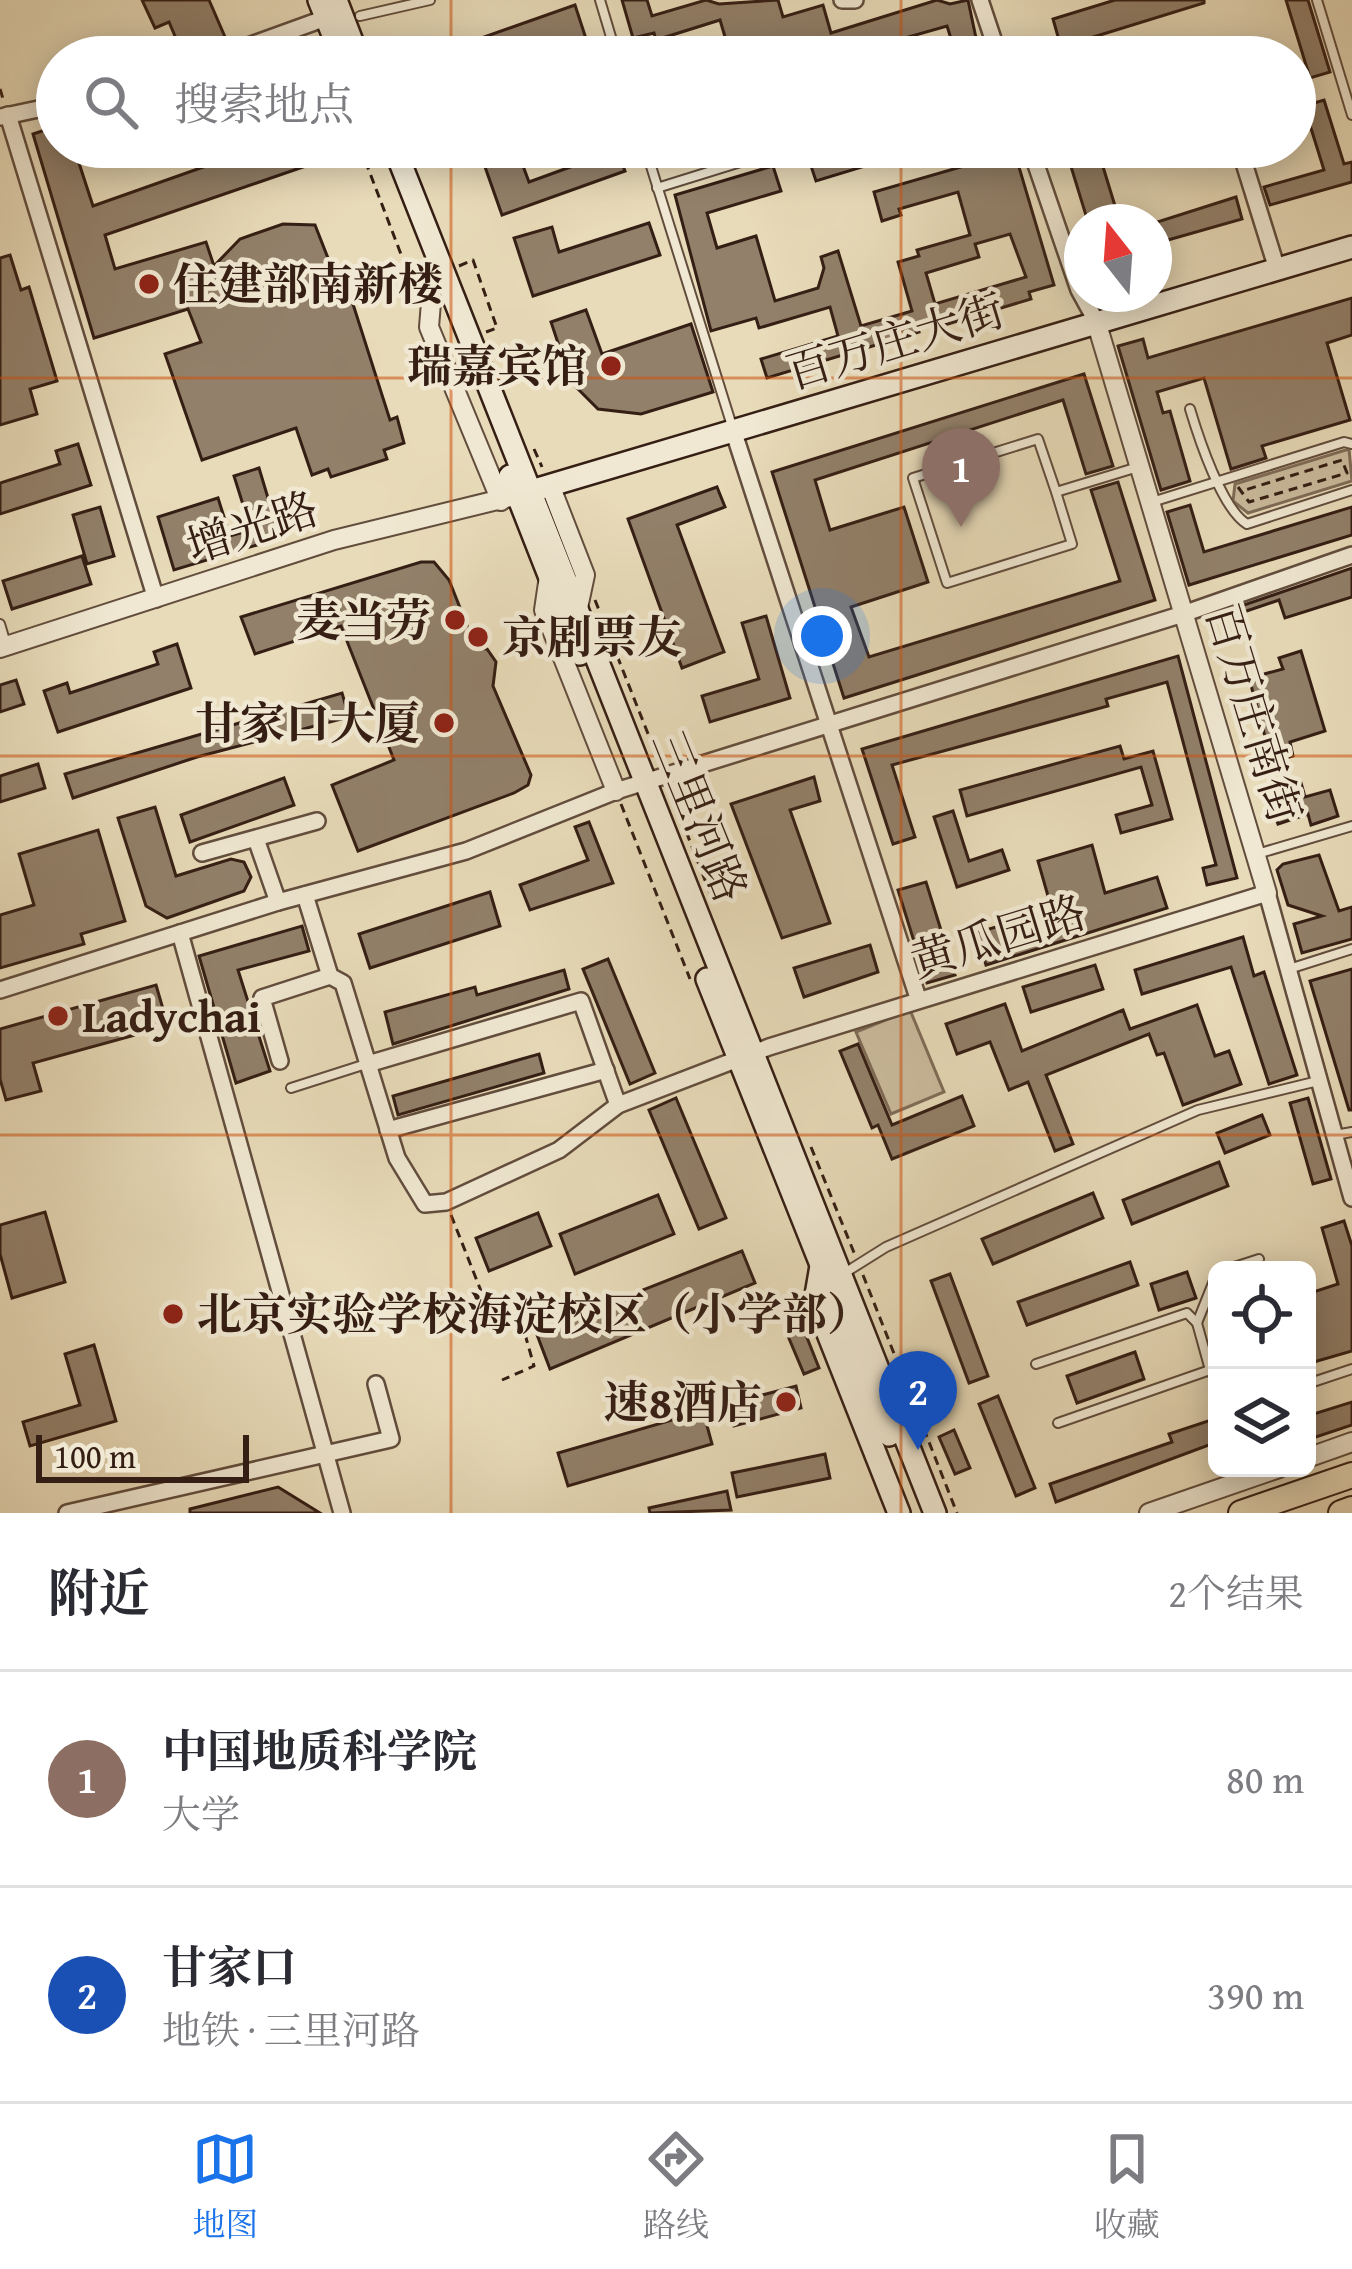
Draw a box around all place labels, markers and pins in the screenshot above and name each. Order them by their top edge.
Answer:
place label: 住建部南新楼 [173,251,443,316]
marker: 住建部南新楼 [136,271,162,297]
place label: 瑞嘉宾馆 [407,333,587,398]
marker: 瑞嘉宾馆 [598,353,624,379]
pin: 1 [922,428,1000,527]
place label: 麦当劳 [296,587,431,652]
place label: 京剧票友 [502,604,682,669]
marker: 麦当劳 [442,607,468,633]
marker: 京剧票友 [465,624,491,650]
place label: 甘家口大厦 [195,690,420,755]
marker: 甘家口大厦 [431,710,457,736]
place label: Ladychai [82,983,261,1048]
marker: Ladychai [45,1003,71,1029]
place label: 北京实验学校海淀校区（小学部） [197,1281,872,1346]
marker: 北京实验学校海淀校区（小学部） [160,1301,186,1327]
pin: 2 [879,1351,957,1450]
place label: 速8酒店 [604,1369,762,1434]
marker: 速8酒店 [773,1389,799,1415]

